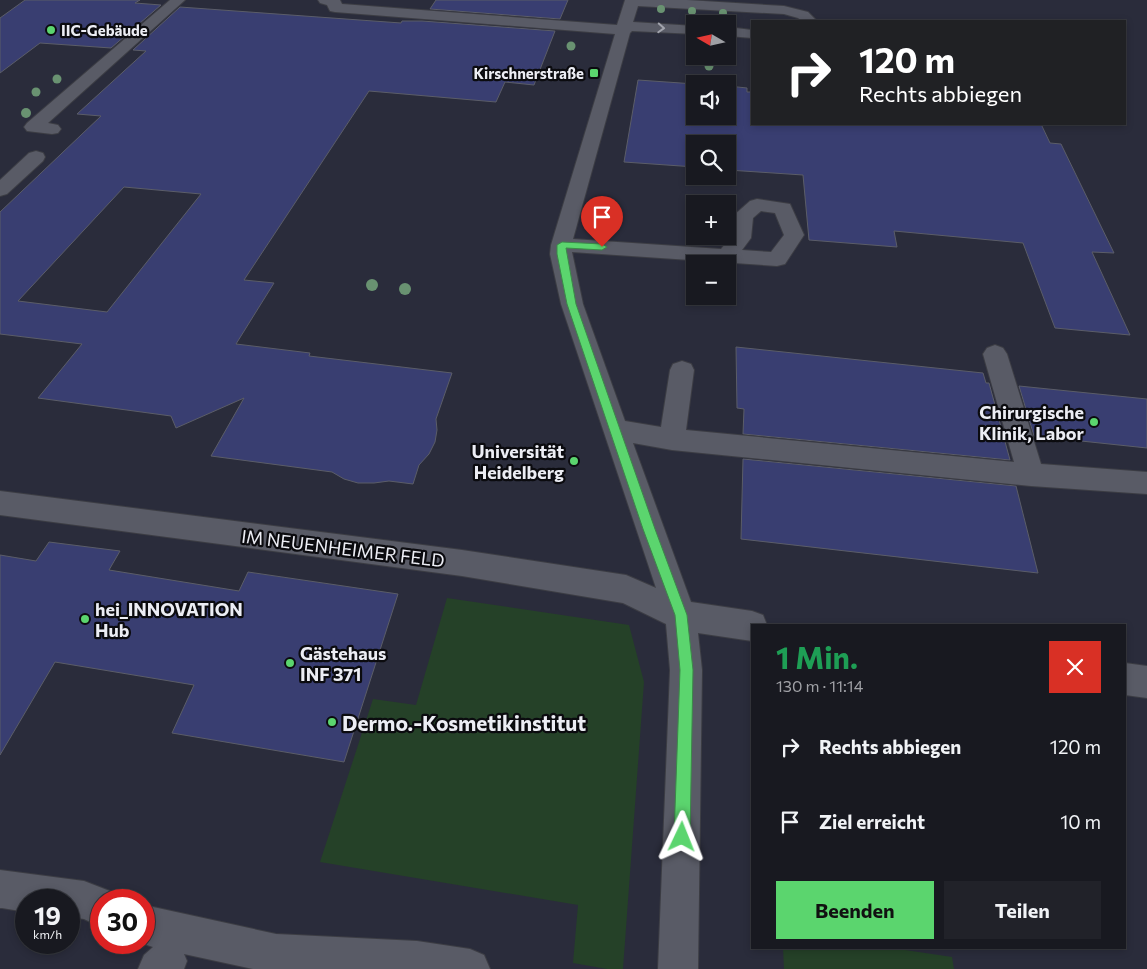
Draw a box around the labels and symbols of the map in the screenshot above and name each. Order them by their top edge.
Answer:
north arrow [686,15,736,65]
place label: IIC-Gebäude [61,21,148,39]
one-way arrow [657,23,665,34]
marker: IIC-Gebäude [45,24,57,36]
place label: Kirschnerstraße [474,64,584,82]
marker: Kirschnerstraße [588,67,600,79]
pin [581,196,623,247]
place label: Chirurgische Klinik, Labor [979,401,1085,444]
marker: Chirurgische Klinik, Labor [1088,416,1100,428]
place label: Universität Heidelberg [471,440,564,483]
marker: Universität Heidelberg [568,455,580,467]
street label: IM NEUENHEIMER FELD [240,525,446,571]
place label: hei_INNOVATION Hub [95,598,243,641]
marker: hei_INNOVATION Hub [79,613,91,625]
place label: Gästehaus INF 371 [300,642,386,685]
marker: Gästehaus INF 371 [284,657,296,669]
place label: Dermo.-Kosmetikinstitut [342,710,586,735]
marker: Dermo.-Kosmetikinstitut [326,716,338,728]
position arrow [655,810,707,862]
speed limit sign: 30 [90,889,155,954]

